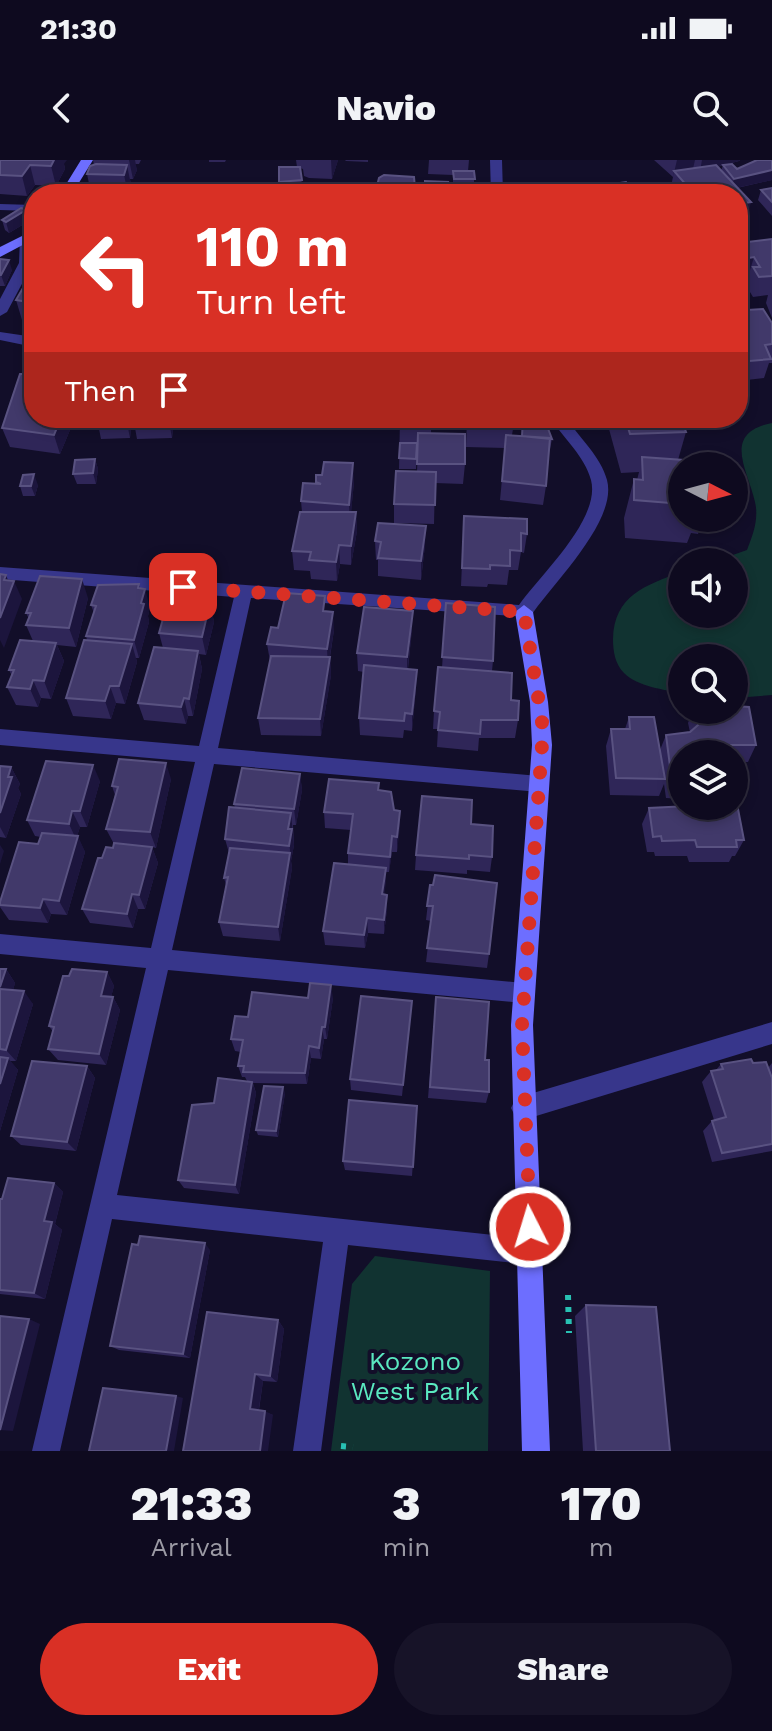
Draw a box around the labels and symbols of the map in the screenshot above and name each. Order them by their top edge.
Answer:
north arrow [668,452,748,532]
pin [149,553,217,621]
position arrow [488,1185,572,1269]
park label: Kozono West Park [351,1346,480,1406]

